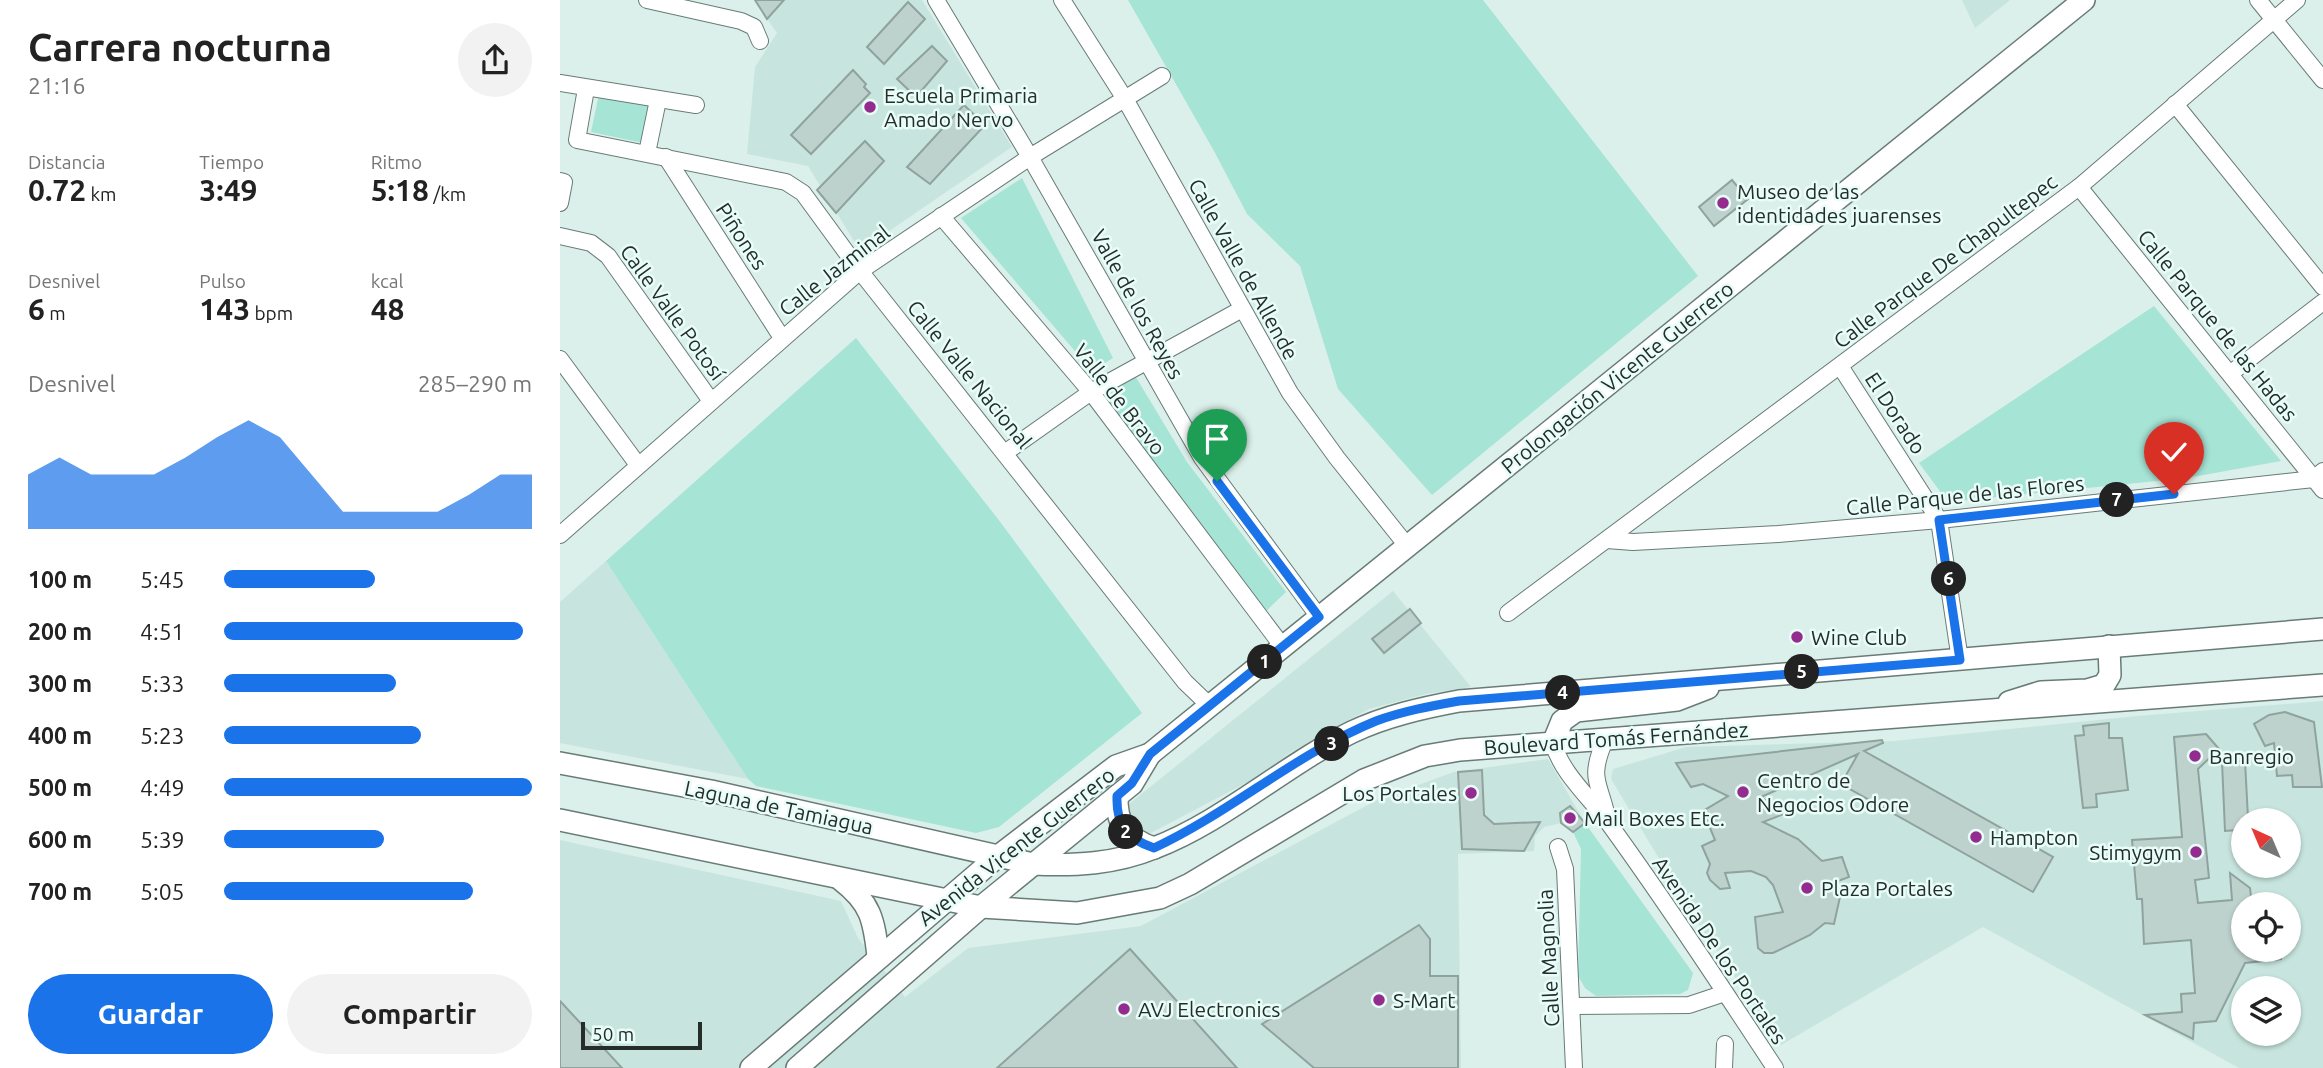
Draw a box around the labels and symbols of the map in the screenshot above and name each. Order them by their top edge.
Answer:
place label: Escuela Primaria Amado Nervo [884,83,1038,131]
marker: Escuela Primaria Amado Nervo [862,99,878,115]
street label: Calle Parque De Chapultepec [1829,169,2061,353]
street label: Calle Valle de Allende [1184,174,1304,364]
place label: Museo de las identidades juarenses [1737,179,1941,227]
marker: Museo de las identidades juarenses [1715,195,1731,211]
street label: Piñones [712,198,772,274]
street label: Calle Jazminal [774,219,894,321]
street label: Calle Parque de las Hadas [2133,224,2303,426]
street label: Valle de los Reyes [1087,225,1189,383]
street label: Calle Valle Potosí [616,240,731,385]
street label: Prolongación Vicente Guerrero [1496,276,1738,478]
street label: Calle Valle Nacional [903,295,1037,453]
street label: Valle de Bravo [1069,339,1171,459]
street label: El Dorado [1861,368,1931,458]
pin [1187,409,1247,481]
pin [2144,422,2204,494]
street label: Calle Parque de las Flores [1845,471,2085,519]
pin: 7 [2100,482,2134,518]
pin: 6 [1932,562,1966,596]
place label: Wine Club [1811,625,1907,649]
marker: Wine Club [1789,629,1805,645]
pin: 1 [1248,644,1282,680]
pin: 5 [1784,654,1820,690]
pin: 4 [1546,676,1580,710]
street label: Boulevard Tomás Fernández [1483,717,1749,759]
pin: 3 [1314,726,1350,762]
place label: Banregio [2209,744,2294,768]
marker: Banregio [2187,748,2203,764]
street label: Avenida Vicente Guerrero [913,762,1119,930]
place label: Centro de Negocios Odore [1757,768,1909,816]
street label: Laguna de Tamiagua [682,775,876,839]
place label: Los Portales [1342,781,1457,805]
marker: Centro de Negocios Odore [1735,784,1751,800]
marker: Los Portales [1463,785,1479,801]
place label: Mail Boxes Etc. [1584,806,1725,830]
north arrow [2231,808,2301,878]
marker: Mail Boxes Etc. [1562,810,1578,826]
pin: 2 [1108,814,1144,850]
place label: Hampton [1990,825,2078,849]
marker: Hampton [1968,829,1984,845]
place label: Stimygym [2089,840,2182,864]
marker: Stimygym [2188,844,2204,860]
street label: Avenida De los Portales [1648,852,1792,1048]
place label: Plaza Portales [1821,876,1953,900]
marker: Plaza Portales [1799,880,1815,896]
street label: Calle Magnolia [1532,889,1564,1027]
place label: S-Mart [1393,988,1455,1012]
marker: S-Mart [1371,992,1387,1008]
place label: AVJ Electronics [1138,997,1280,1021]
marker: AVJ Electronics [1116,1001,1132,1017]
scale bar [581,1019,702,1051]

